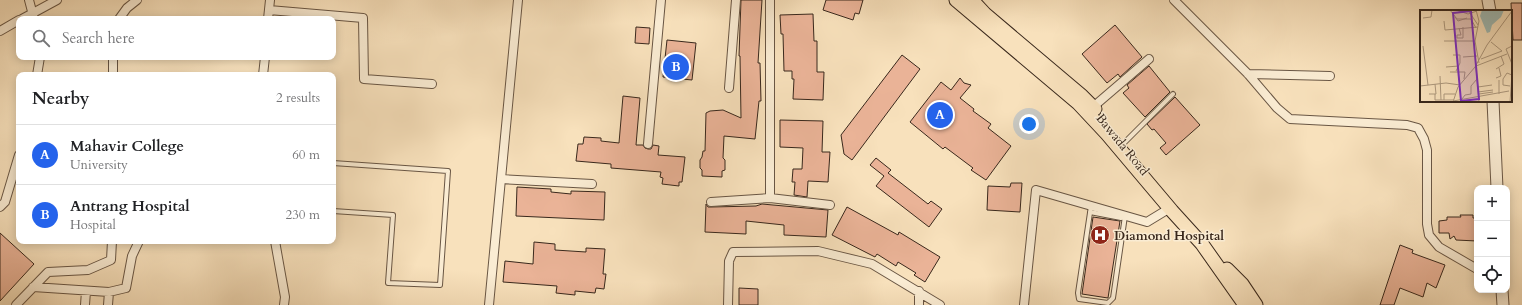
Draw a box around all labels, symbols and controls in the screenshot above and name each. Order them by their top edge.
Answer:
inset map [1420,10,1512,102]
search box [16,16,336,60]
icon: search [30,27,52,49]
text: Search here [62,28,135,48]
pin: B [663,52,689,82]
text: Nearby [32,87,89,110]
text: 2 results [276,89,320,107]
pin: A [927,100,953,130]
street label: Bawada Road [1092,110,1153,180]
your location [1019,114,1039,134]
text: Mahavir College [70,136,184,156]
text: A [40,146,50,164]
text: 60 m [292,146,320,164]
text: University [70,156,128,174]
map controls [1474,185,1510,293]
button: + [1474,185,1510,221]
text: Antrang Hospital [70,196,190,216]
text: B [40,206,50,224]
text: 230 m [286,206,320,224]
text: Hospital [70,216,116,234]
button: − [1474,221,1510,257]
hospital icon: Diamond Hospital [1089,224,1111,246]
place label: Diamond Hospital [1114,227,1224,245]
button: locate [1474,257,1510,293]

